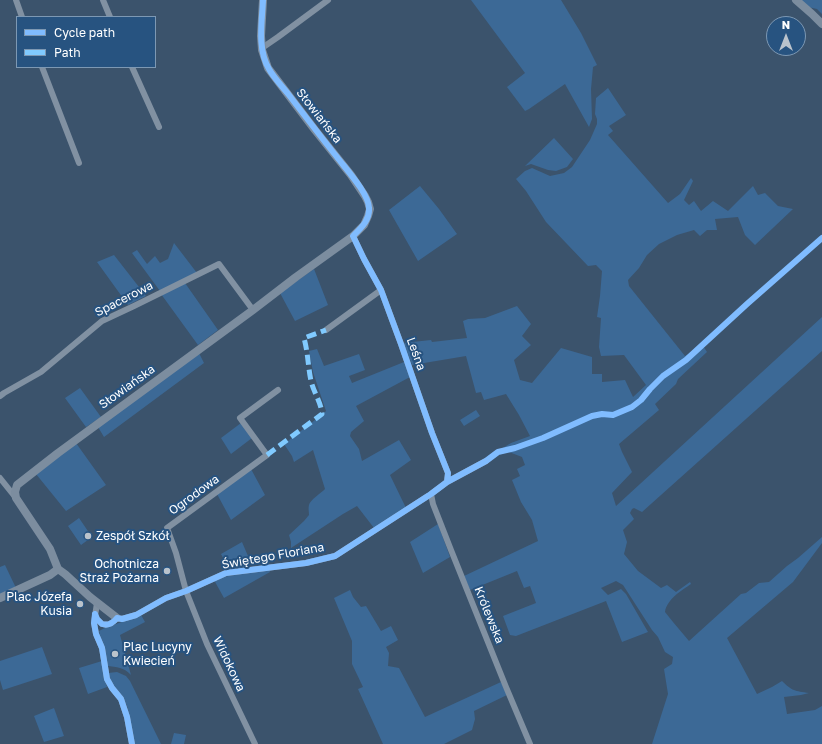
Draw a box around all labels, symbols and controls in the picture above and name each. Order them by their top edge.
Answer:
legend [16,16,156,68]
north arrow [766,16,806,56]
text: N [782,18,790,31]
text: Cycle path [54,25,115,40]
text: Path [54,45,81,60]
street label: Słowiańska [293,86,345,146]
street label: Spacerowa [93,278,155,320]
street label: Leśna [403,335,429,373]
street label: Słowiańska [96,362,158,412]
street label: Ogrodowa [166,472,222,518]
place label: Zespół Szkół [96,529,170,543]
marker: Zespół Szkół [83,531,93,541]
street label: Świętego Floriana [221,540,325,572]
place label: Ochotnicza Straż Pożarna [80,557,159,585]
marker: Ochotnicza Straż Pożarna [162,566,172,576]
street label: Królewska [471,584,507,646]
place label: Plac Józefa Kusia [6,590,72,618]
marker: Plac Józefa Kusia [75,599,85,609]
street label: Widokowa [210,634,248,694]
place label: Plac Lucyny Kwiecień [123,640,192,668]
marker: Plac Lucyny Kwiecień [110,649,120,659]

